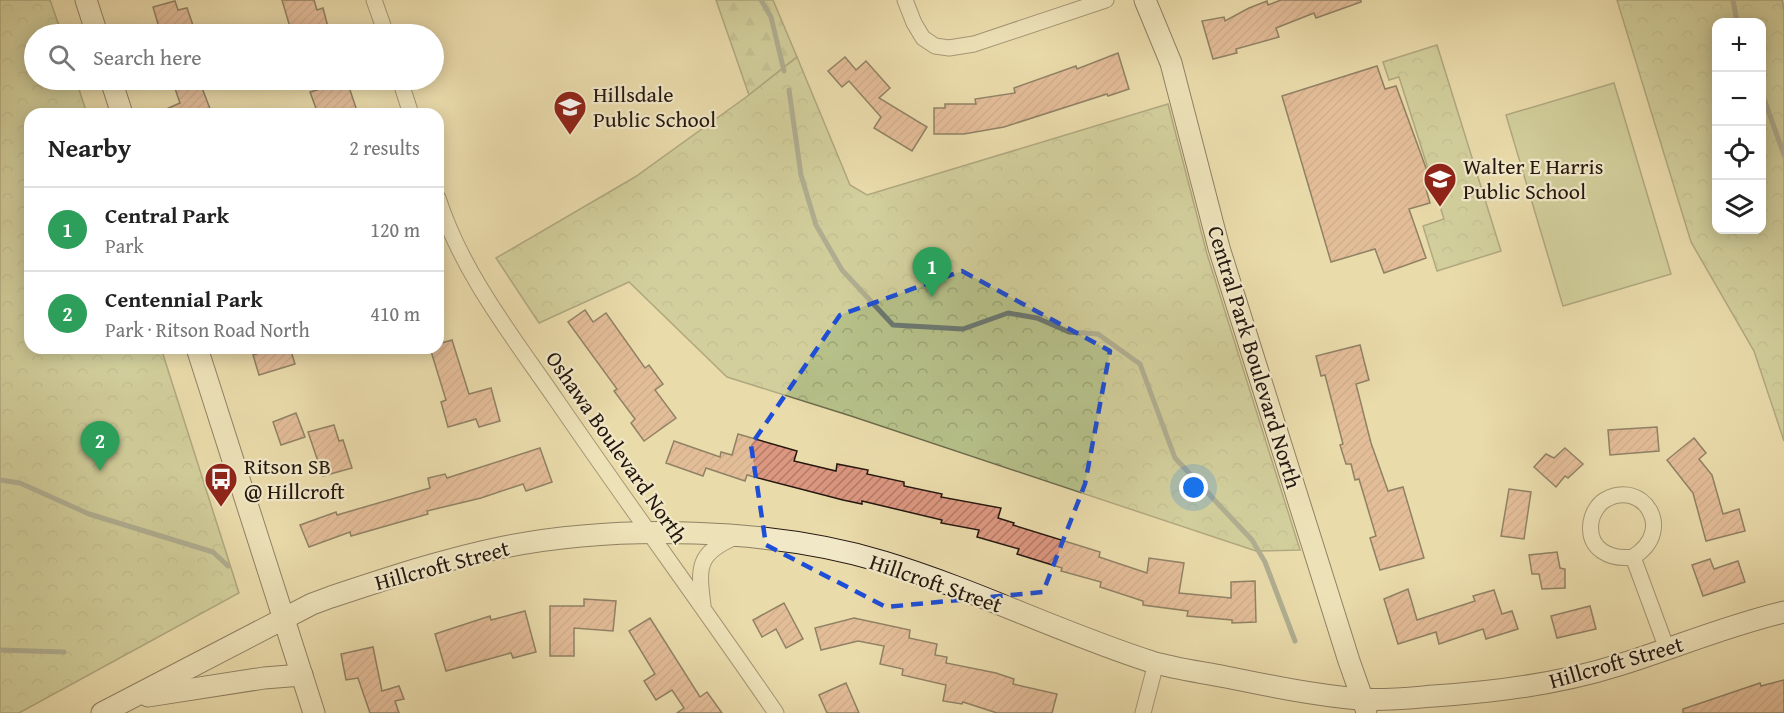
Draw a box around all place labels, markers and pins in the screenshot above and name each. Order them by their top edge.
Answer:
place label: Hillsdale Public School [593,78,716,135]
school or university icon: Hillsdale Public School [552,89,588,136]
place label: Walter E Harris Public School [1463,150,1603,207]
school or university icon: Walter E Harris Public School [1422,161,1458,208]
pin: 1 [912,248,952,297]
pin: 2 [80,422,120,471]
place label: Ritson SB @ Hillcroft [244,450,345,507]
bus stop icon: Ritson SB @ Hillcroft [203,461,239,508]

